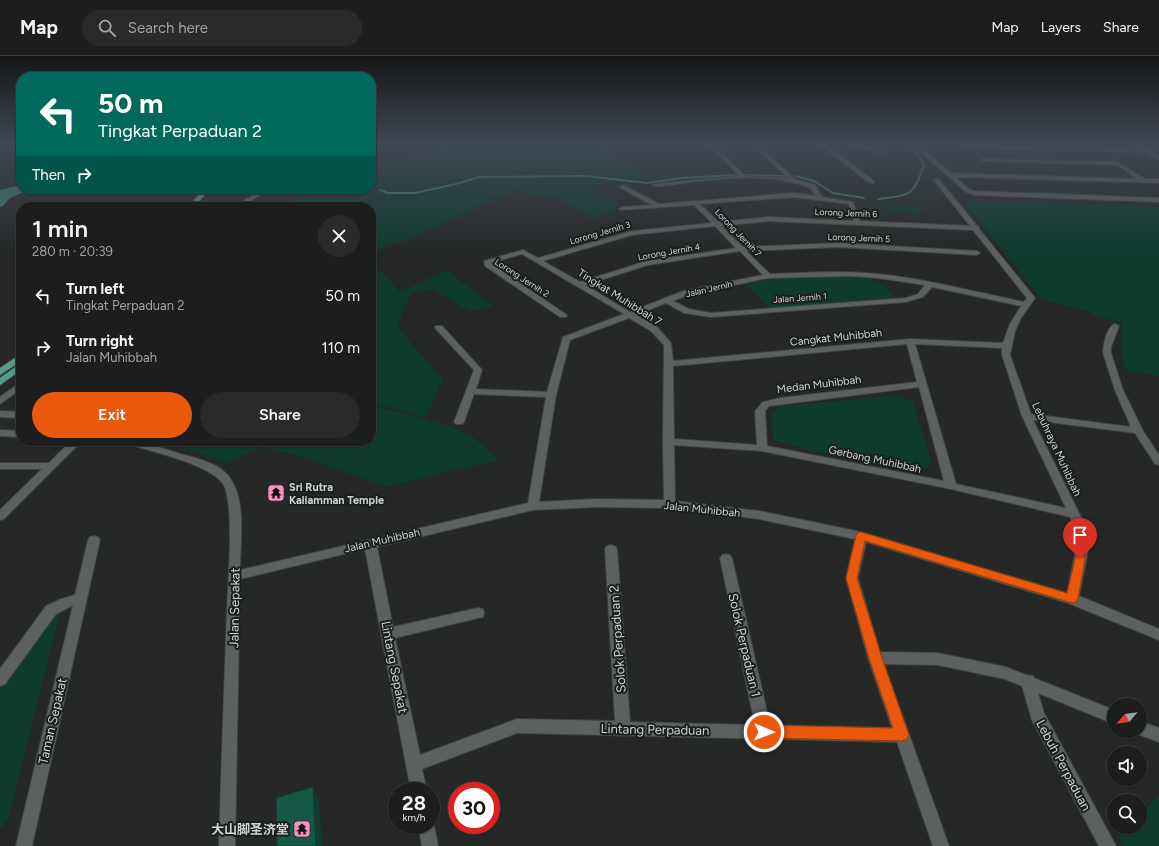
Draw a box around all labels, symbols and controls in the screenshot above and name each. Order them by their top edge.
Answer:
search box [82,10,362,46]
text: Map [20,16,58,39]
icon: search [96,17,118,39]
text: Search here [128,19,208,37]
text: Map [991,19,1019,36]
text: Layers [1041,19,1081,36]
text: Share [1103,19,1139,36]
text: 50 m [98,86,164,120]
icon: left [32,88,84,140]
text: Tingkat Perpaduan 2 [98,120,262,142]
icon: right [73,164,95,186]
text: Then [32,166,65,184]
street label: Lorong Jernih 7 [713,206,764,259]
street label: Lorong Jernih 6 [814,206,878,219]
text: 1 min [32,214,88,243]
button: close [318,215,360,257]
street label: Lorong Jernih 3 [568,219,632,246]
street label: Lorong Jernih 5 [827,231,891,244]
street label: Lorong Jernih 4 [637,241,701,262]
text: 280 m · 20:39 [32,244,113,259]
street label: Lorong Jernih 2 [493,256,552,299]
street label: Tingkat Muhibbah 7 [575,266,664,329]
street label: Jalan Jernih [684,278,733,299]
text: Turn left [66,280,124,298]
icon: left [32,285,54,307]
text: 50 m [325,287,360,305]
street label: Jalan Jernih 1 [773,290,827,305]
text: Tingkat Perpaduan 2 [66,298,184,313]
street label: Cangkat Muhibbah [789,326,883,349]
text: Turn right [66,332,134,350]
icon: right [32,337,54,359]
text: 110 m [322,339,360,357]
text: Jalan Muhibbah [66,350,157,365]
street label: Medan Muhibbah [776,373,862,396]
button: Exit [32,392,192,438]
button: Share [200,392,360,438]
street label: Lebuhraya Muhibbah [1029,400,1084,498]
street label: Gerbang Muhibbah [827,443,922,476]
place label: Sri Rutra Kaliamman Temple [289,481,384,507]
temple icon: Sri Rutra Kaliamman Temple [266,483,286,503]
street label: Jalan Muhibbah [663,499,741,520]
pin [1063,518,1097,559]
icon: arrive [1069,524,1091,546]
street label: Jalan Muhibbah [343,526,421,555]
street label: Jalan Sepakat [226,568,243,648]
street label: Solok Perpaduan 2 [606,585,629,693]
street label: Solok Perpaduan 1 [725,592,764,698]
street label: Lintang Sepakat [378,620,411,715]
street label: Taman Sepakat [35,676,70,766]
north arrow [1107,698,1147,738]
map controls [1107,698,1147,834]
position arrow [743,711,785,753]
street label: Lebuh Perpaduan [1033,717,1094,813]
street label: Lintang Perpaduan [601,721,709,738]
button: sound [1107,746,1147,786]
speed limit sign: 30 [448,782,500,834]
text: 28 [402,791,426,815]
button: search [1107,794,1147,834]
text: km/h [403,811,425,824]
temple icon: 大山脚圣济堂 [292,819,312,839]
place label: 大山脚圣济堂 [211,822,289,837]

